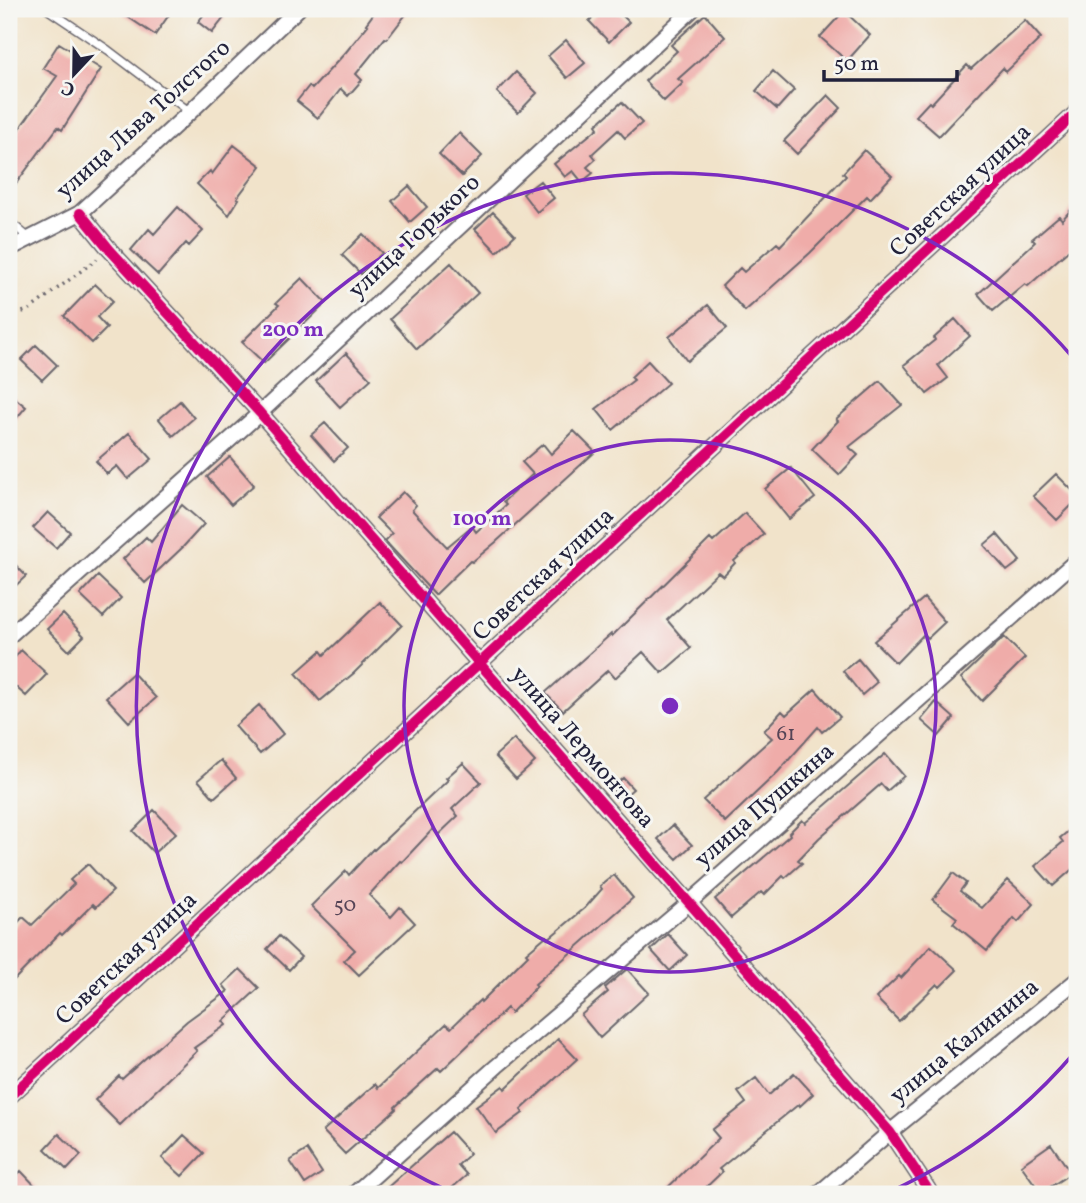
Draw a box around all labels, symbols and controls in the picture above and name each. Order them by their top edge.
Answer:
street label: улица Льва Толстого [49,32,239,208]
north arrow [38,38,108,108]
scale bar [824,38,956,82]
text: 50 m [834,50,879,79]
text: С [58,74,79,102]
street label: Советская улица [883,116,1039,266]
street label: улица Горького [341,167,489,307]
text: 200 m [262,316,324,345]
street label: Советская улица [466,500,622,650]
text: 100 m [452,505,512,534]
street label: улица Лермонтова [502,659,662,837]
centre of rings [658,694,682,718]
house number: 61 [777,720,795,749]
street label: улица Пушкина [688,736,842,876]
street label: Советская улица [49,884,205,1034]
house number: 50 [334,891,356,920]
street label: улица Калинина [883,971,1047,1113]

